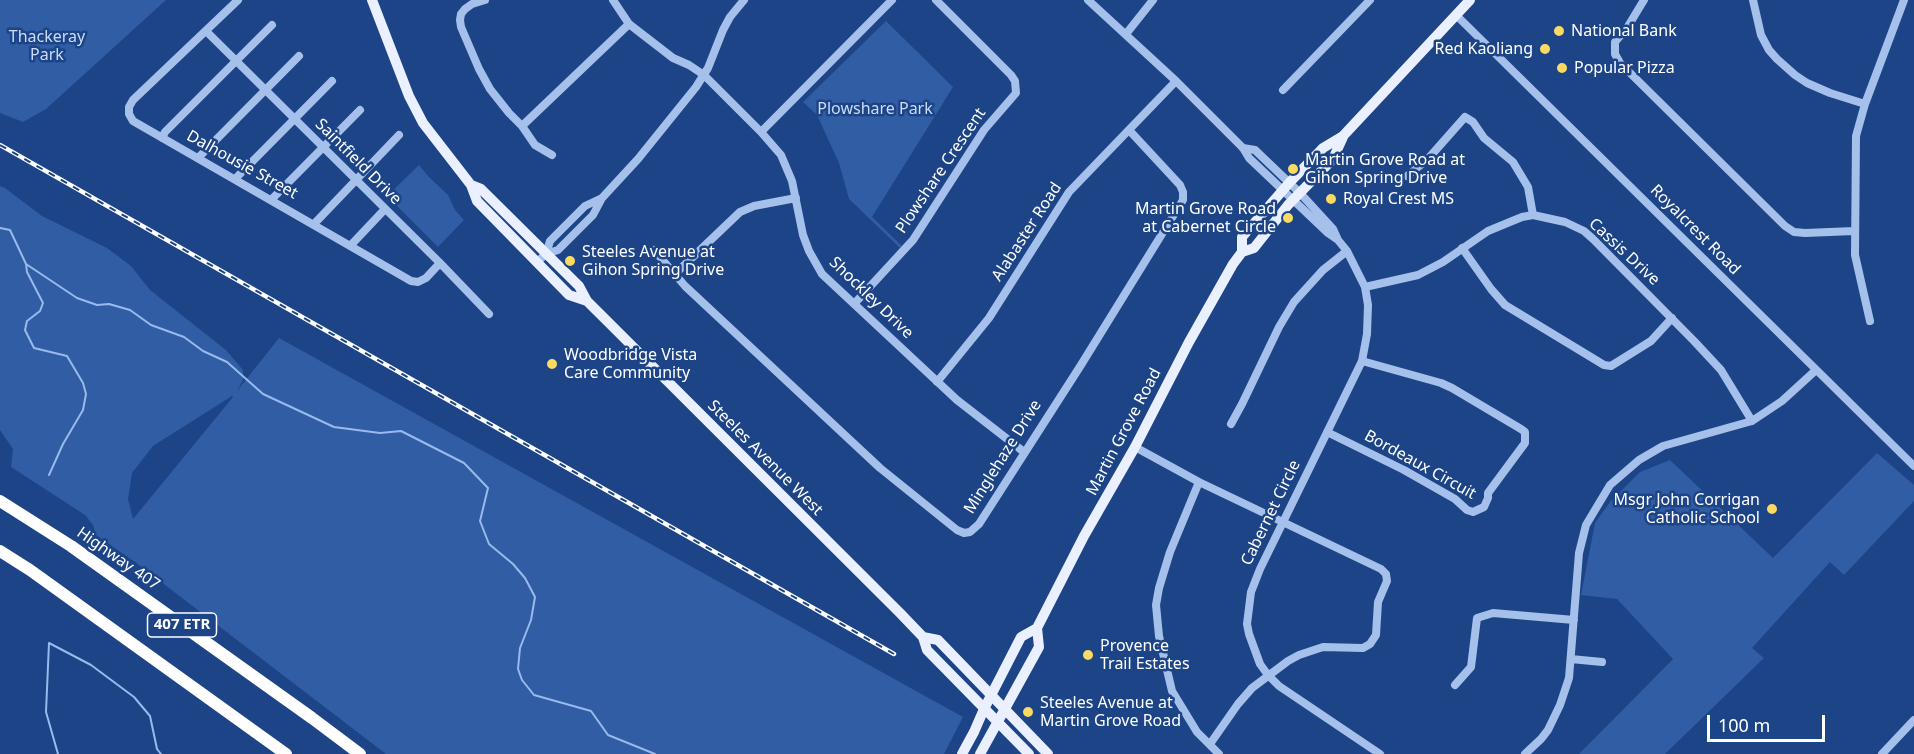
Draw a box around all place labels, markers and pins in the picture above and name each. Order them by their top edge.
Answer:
place label: National Bank [1571,21,1677,41]
marker: National Bank [1552,24,1566,38]
place label: Red Kaoliang [1435,39,1533,59]
marker: Red Kaoliang [1538,42,1552,56]
place label: Popular Pizza [1574,58,1675,78]
marker: Popular Pizza [1555,61,1569,75]
place label: Martin Grove Road at Gihon Spring Drive [1305,150,1465,188]
marker: Martin Grove Road at Gihon Spring Drive [1286,162,1300,176]
place label: Royal Crest MS [1343,189,1454,209]
marker: Royal Crest MS [1324,192,1338,206]
place label: Martin Grove Road at Cabernet Circle [1135,199,1276,237]
marker: Martin Grove Road at Cabernet Circle [1281,211,1295,225]
place label: Steeles Avenue at Gihon Spring Drive [582,242,724,280]
marker: Steeles Avenue at Gihon Spring Drive [563,254,577,268]
place label: Woodbridge Vista Care Community [564,345,697,383]
marker: Woodbridge Vista Care Community [545,357,559,371]
place label: Msgr John Corrigan Catholic School [1613,490,1760,528]
marker: Msgr John Corrigan Catholic School [1765,502,1779,516]
place label: Provence Trail Estates [1100,636,1190,674]
marker: Provence Trail Estates [1081,648,1095,662]
place label: Steeles Avenue at Martin Grove Road [1040,693,1181,731]
marker: Steeles Avenue at Martin Grove Road [1021,705,1035,719]

